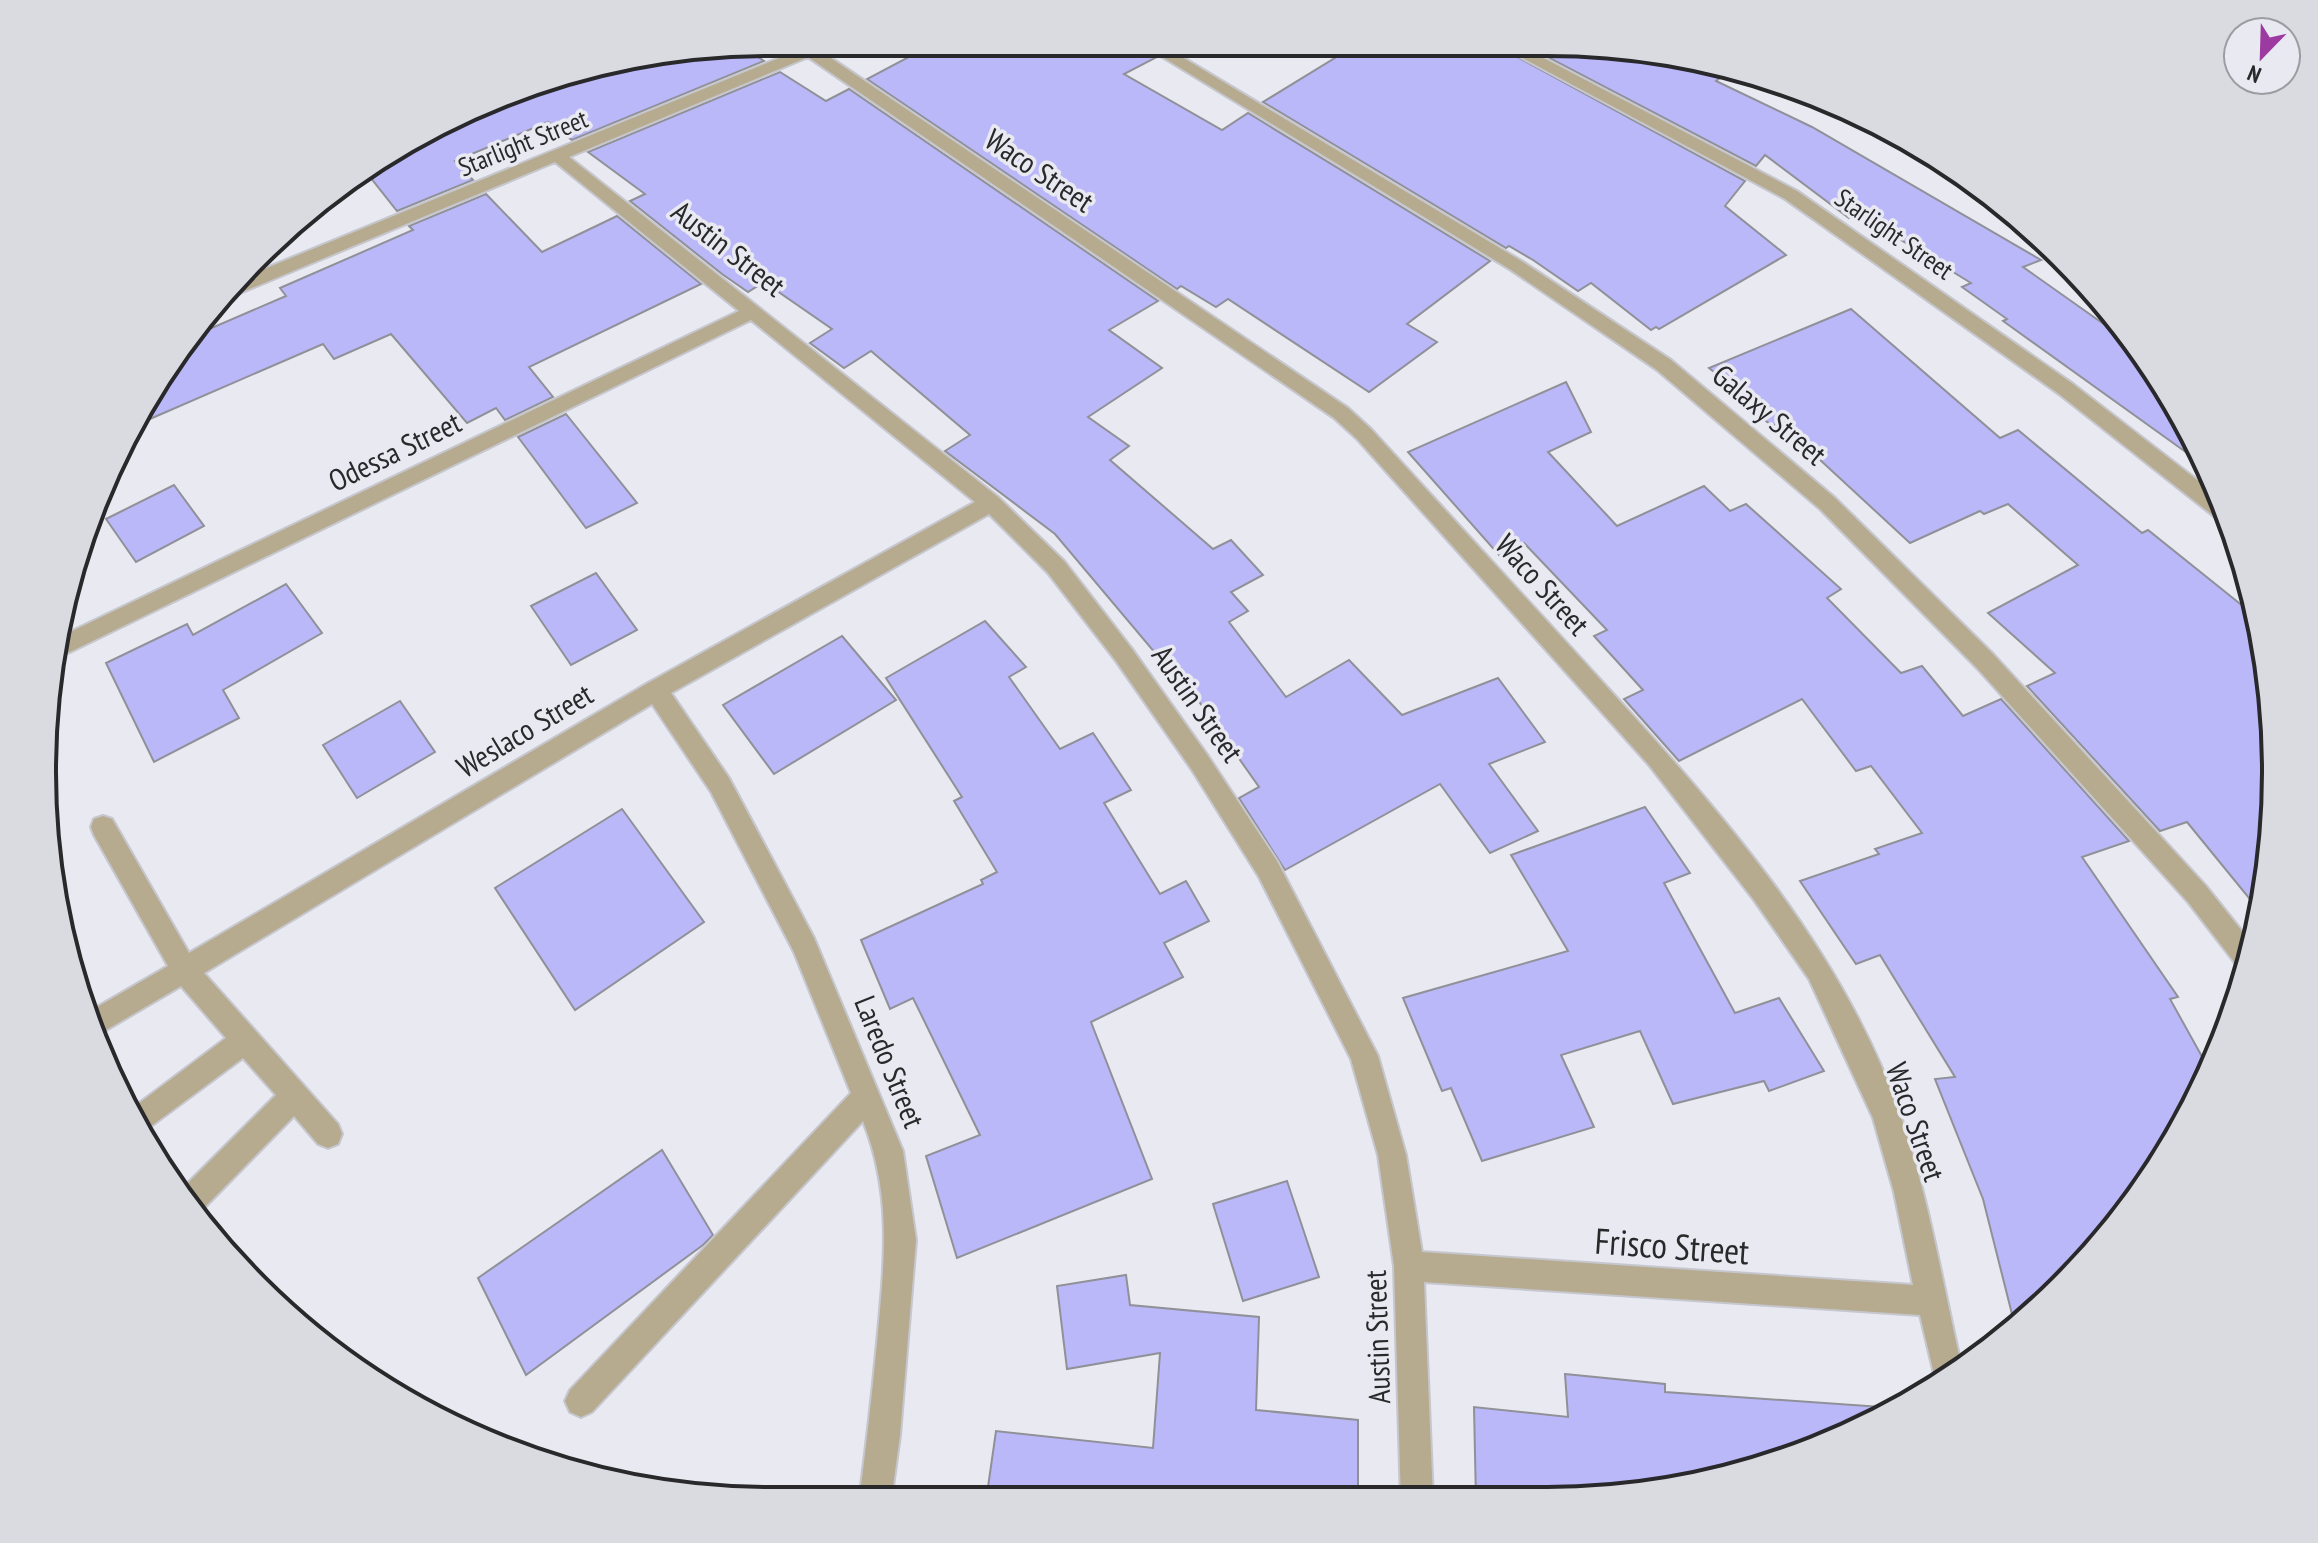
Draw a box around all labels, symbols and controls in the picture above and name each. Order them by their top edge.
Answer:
north arrow [2222,16,2302,96]
text: N [2243,59,2265,90]
street label: Starlight Street [453,102,592,183]
street label: Waco Street [978,119,1102,221]
street label: Starlight Street [1829,181,1960,286]
street label: Austin Street [664,191,794,305]
street label: Galaxy Street [1705,355,1836,473]
street label: Odessa Street [322,402,468,499]
street label: Waco Street [1488,525,1599,643]
street label: Austin Street [1144,637,1253,770]
street label: Weslaco Street [449,673,600,786]
street label: Laredo Street [846,990,935,1134]
street label: Waco Street [1878,1057,1955,1187]
street label: Frisco Street [1593,1217,1751,1274]
street label: Austin Street [1355,1269,1398,1405]

